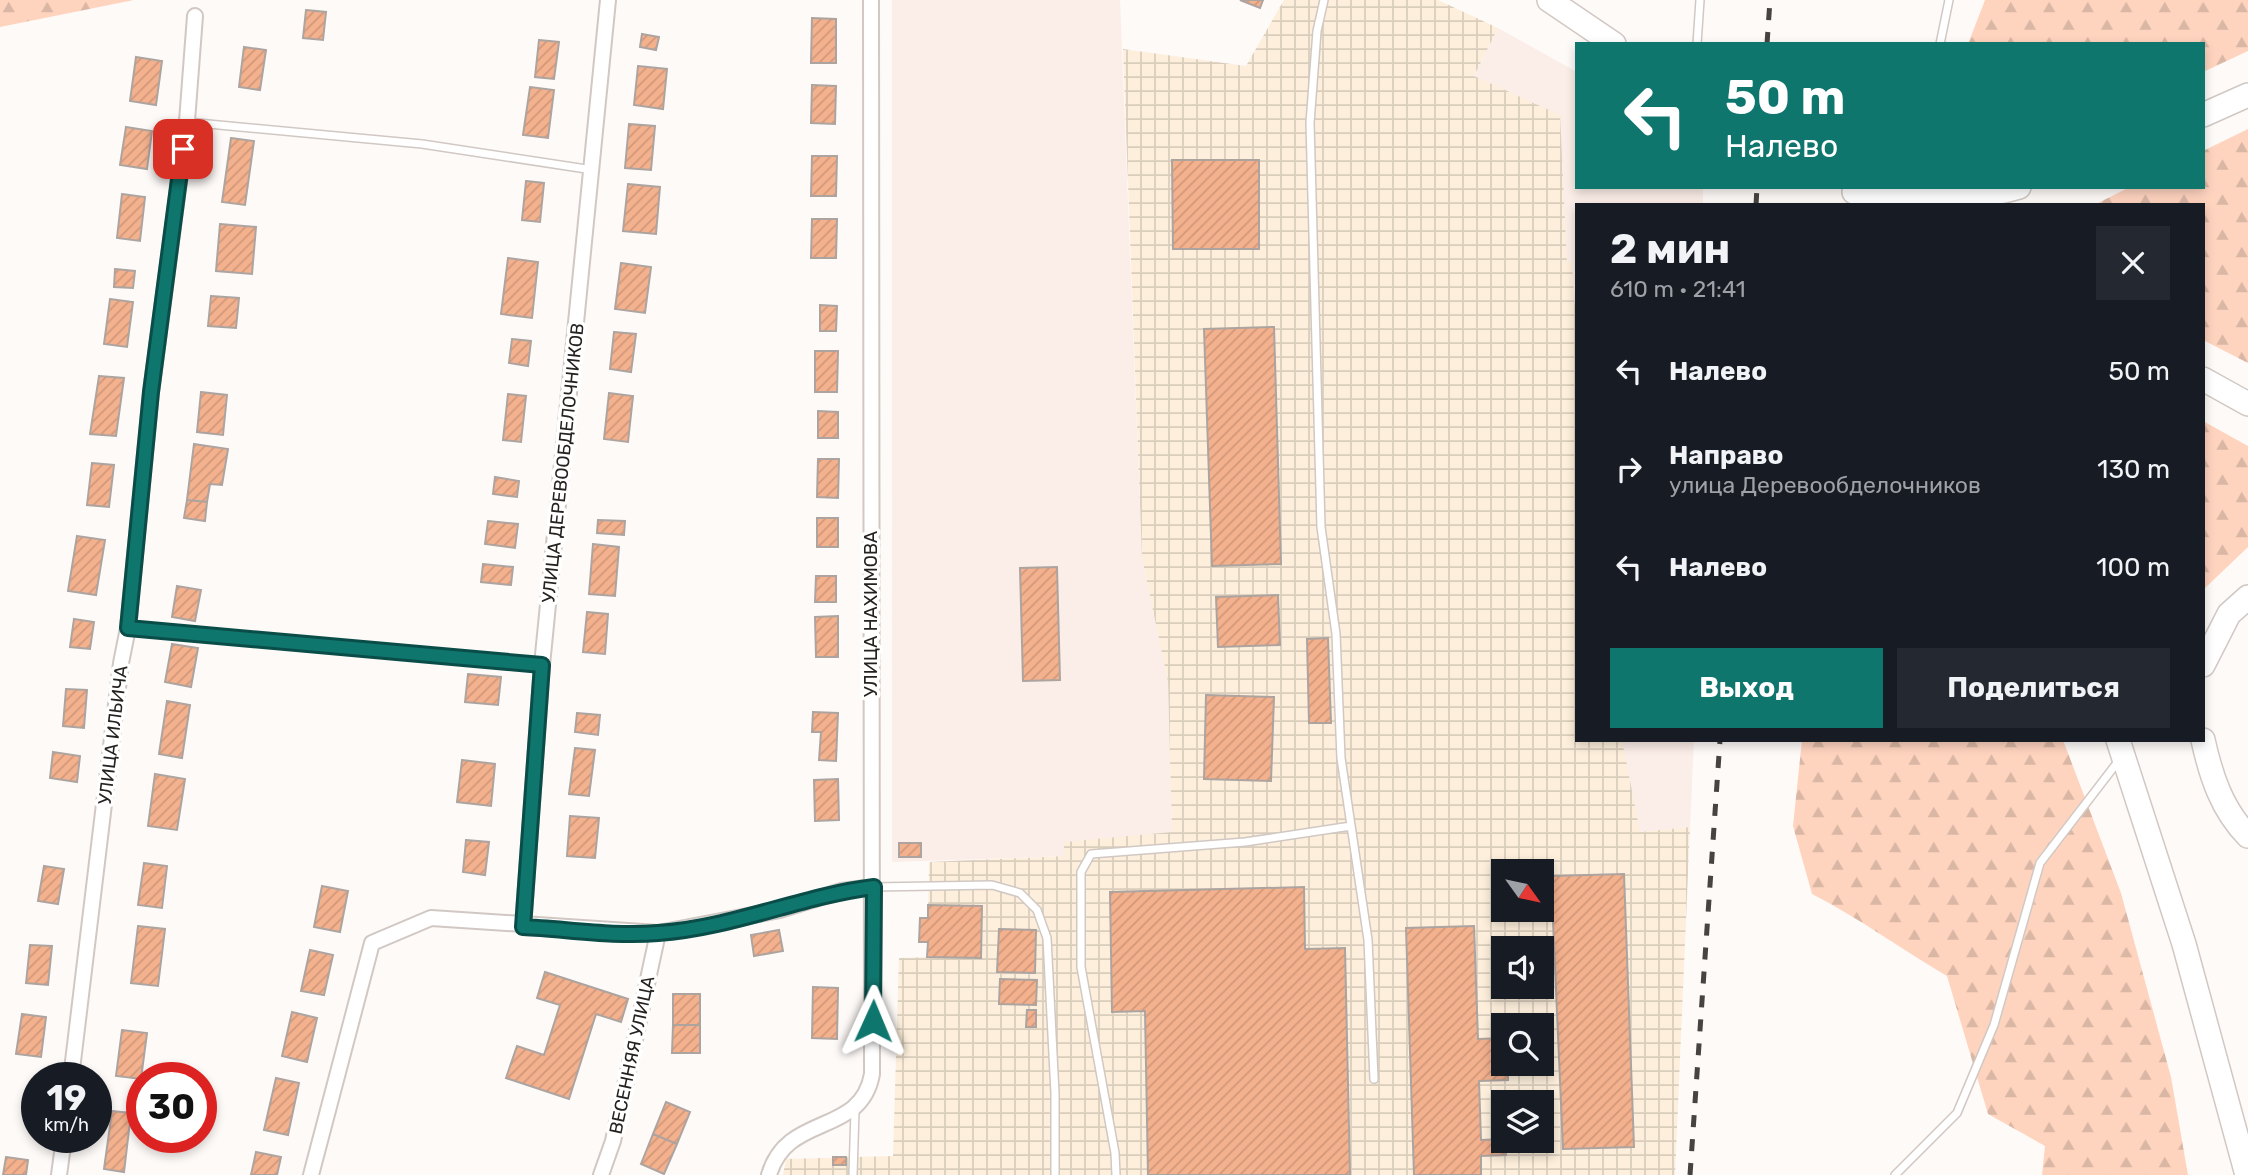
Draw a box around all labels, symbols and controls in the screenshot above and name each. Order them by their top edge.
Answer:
text: 50 m [1725,68,1845,126]
icon: left [1610,70,1701,161]
pin [153,119,213,179]
text: Налево [1725,127,1838,165]
icon: arrive [164,130,202,168]
text: 2 мин [1610,224,1730,274]
button: close [2096,226,2170,300]
text: 610 m · 21:41 [1610,275,1746,303]
street label: УЛИЦА ДЕРЕВООБДЕЛОЧНИКОВ [537,322,589,604]
icon: left [1610,352,1648,390]
text: Налево [1669,356,1767,387]
text: 50 m [2109,356,2170,387]
text: Направо [1669,440,1783,471]
icon: right [1610,450,1648,488]
text: 130 m [2097,454,2170,485]
text: улица Деревообделочников [1669,471,1981,499]
street label: УЛИЦА НАХИМОВА [860,531,882,697]
icon: left [1610,548,1648,586]
text: Налево [1669,552,1767,583]
text: 100 m [2096,552,2170,583]
button: Выход [1610,648,1883,728]
button: Поделиться [1897,648,2170,728]
street label: УЛИЦА ИЛЬИЧА [94,664,132,806]
north arrow [1491,859,1554,922]
map controls [1491,859,1554,1153]
button: sound [1491,936,1554,999]
street label: ВЕСЕННЯЯ УЛИЦА [605,974,659,1136]
position arrow [836,984,910,1058]
button: search [1491,1013,1554,1076]
speed limit sign: 30 [126,1062,217,1153]
text: 19 [47,1077,86,1119]
button: layers [1491,1090,1554,1153]
text: km/h [44,1114,89,1136]

